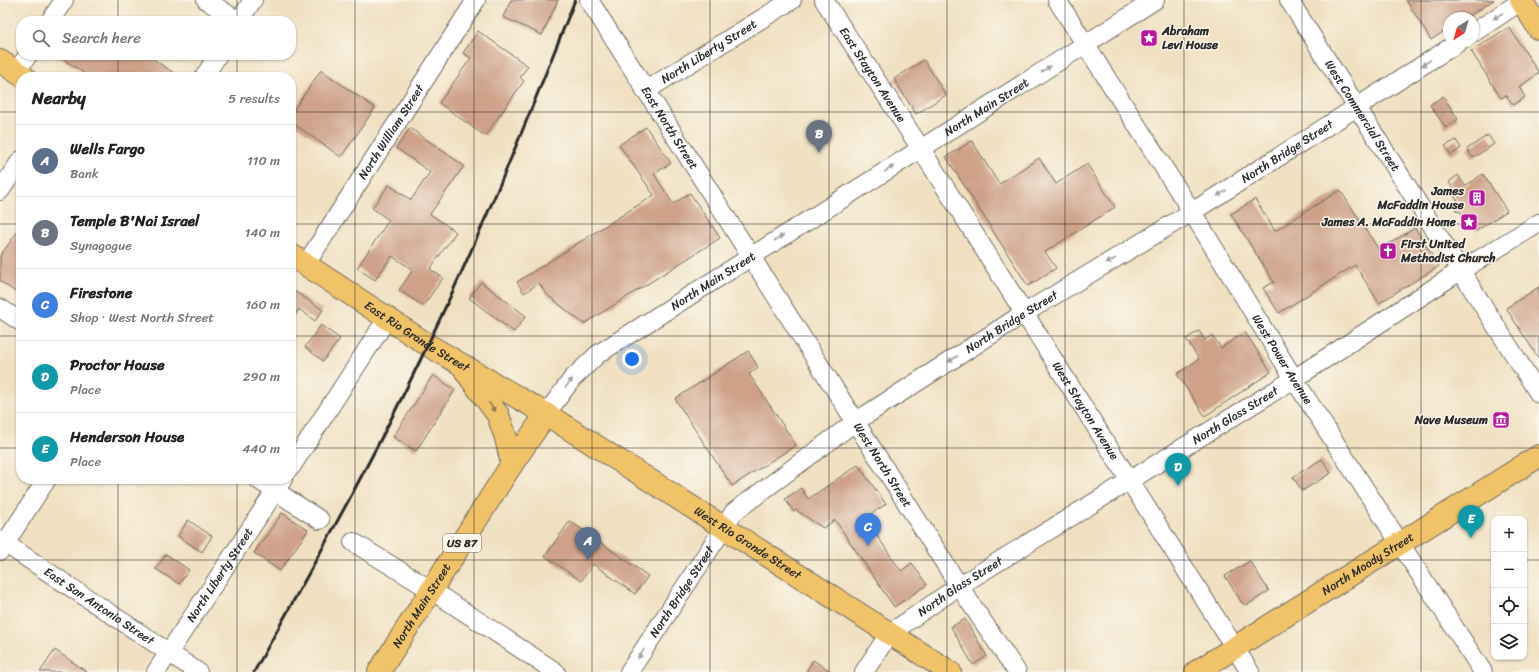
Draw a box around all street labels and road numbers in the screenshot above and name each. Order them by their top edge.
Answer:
street label: North Liberty Street [656,13,761,90]
street label: East Stayton Avenue [833,22,912,127]
street label: West Commercial Street [1319,55,1406,176]
street label: North Main Street [939,72,1034,142]
street label: North William Street [352,79,431,184]
street label: East North Street [635,81,704,174]
street label: North Bridge Street [1236,113,1339,189]
street label: North Main Street [666,245,760,316]
street label: North Bridge Street [961,284,1063,359]
street label: East Rio Grande Street [360,295,475,379]
street label: West Power Avenue [1246,310,1319,409]
street label: West Stayton Avenue [1046,357,1125,465]
street label: North Glass Street [1188,380,1284,451]
street label: West North Street [847,418,918,512]
street label: West Rio Grande Street [690,500,807,586]
street label: North Liberty Street [180,523,259,627]
street label: North Moody Street [1317,526,1418,601]
road number: US 87 [443,534,481,552]
street label: North Bridge Street [643,540,721,642]
street label: North Glass Street [913,550,1008,623]
street label: North Main Street [386,558,457,652]
street label: East San Antonio Street [39,561,160,652]

